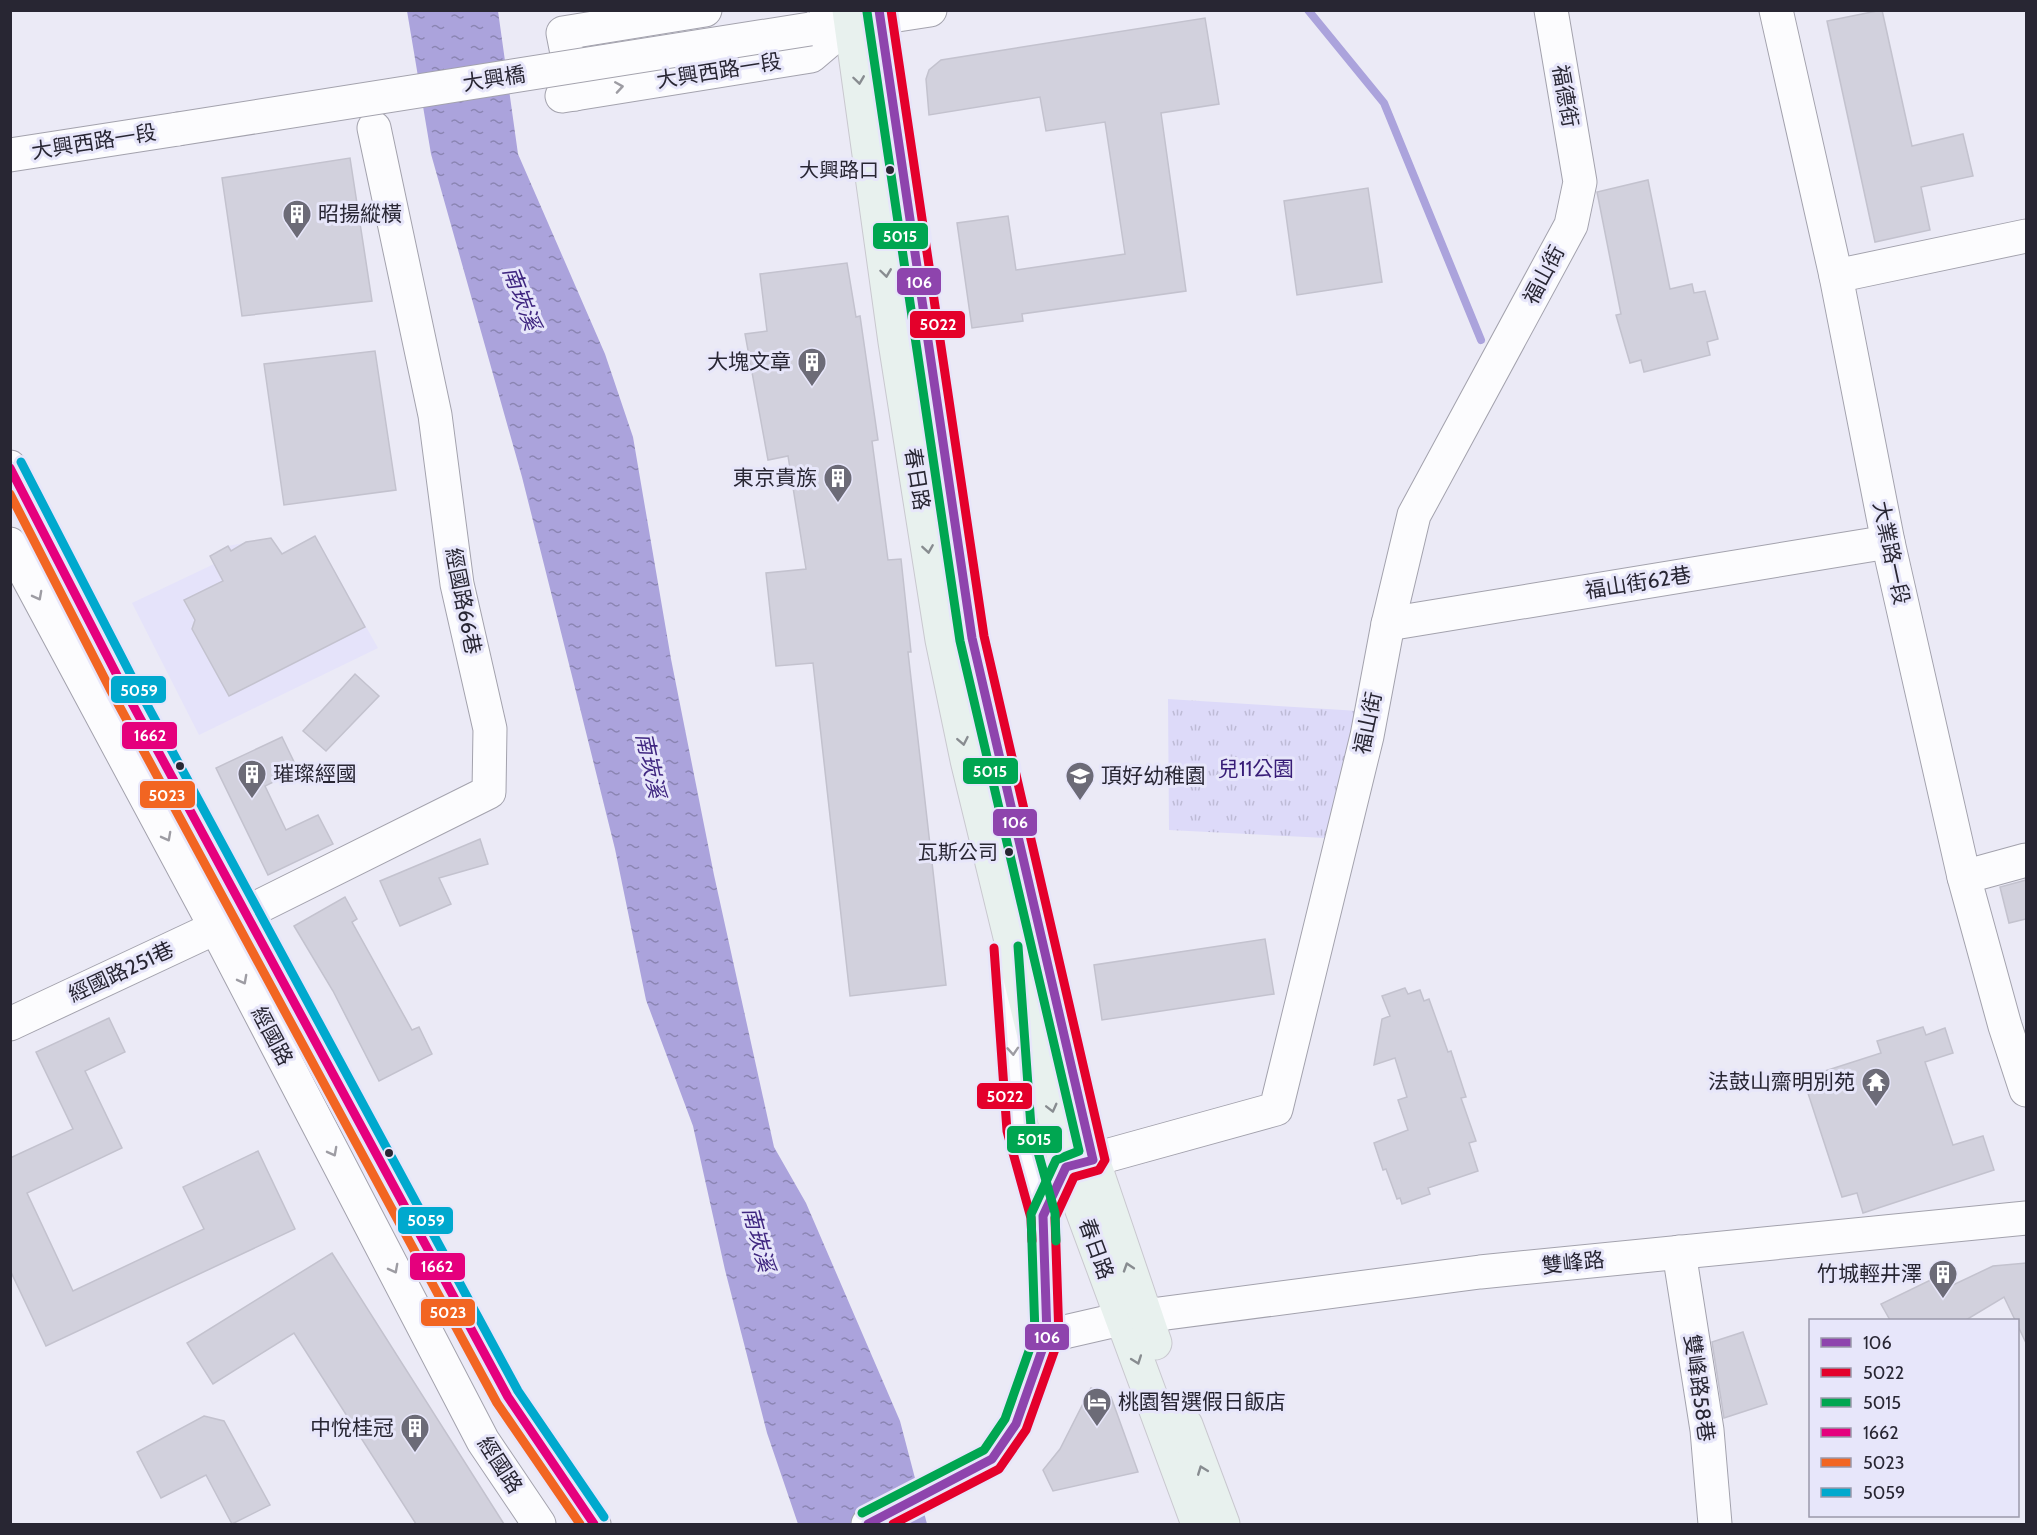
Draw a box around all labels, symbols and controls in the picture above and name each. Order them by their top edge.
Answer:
street label: 大興西路一段 [655,48,783,93]
street label: 大興橋 [461,61,527,96]
street label: 福德街 [1548,63,1583,129]
one-way arrow [852,76,865,85]
one-way arrow [615,81,624,93]
street label: 大興西路一段 [30,119,158,164]
place label: 大興路口 [799,158,879,182]
marker: 大興路口 [884,164,896,176]
building icon: 昭揚縱橫 [281,198,313,240]
place label: 昭揚縱橫 [318,201,402,226]
line badge: 5015 [872,222,929,250]
text: 5015 [883,227,917,246]
street label: 福山街 [1518,241,1569,308]
water label: 南崁溪 [497,263,547,337]
line badge: 106 [896,267,942,296]
one-way arrow [879,269,891,278]
text: 106 [906,273,932,292]
line badge: 5022 [909,310,966,339]
text: 5022 [920,315,956,334]
building icon: 大塊文章 [796,346,828,388]
place label: 大塊文章 [707,349,791,374]
street label: 春日路 [900,446,935,512]
building icon: 東京貴族 [822,462,854,504]
place label: 東京貴族 [733,465,817,490]
street label: 大業路一段 [1868,499,1915,607]
one-way arrow [921,544,934,554]
street label: 經國路66巷 [441,546,486,656]
street label: 福山街62巷 [1583,562,1693,603]
one-way arrow [31,590,42,600]
line badge: 5059 [110,675,167,704]
text: 5059 [120,681,158,700]
street label: 福山街 [1349,689,1386,756]
line badge: 1662 [121,721,178,750]
text: 1662 [134,726,166,745]
water label: 南崁溪 [630,730,671,803]
one-way arrow [956,736,969,746]
park label: 兒11公園 [1218,756,1294,781]
line badge: 5015 [962,757,1019,785]
building icon: 璀璨經國 [236,758,268,800]
unlabelled marker [174,760,186,772]
school or university icon: 頂好幼稚園 [1064,760,1096,802]
place label: 璀璨經國 [273,761,357,786]
text: 5015 [973,762,1007,781]
place label: 頂好幼稚園 [1101,763,1206,788]
line badge: 5023 [139,780,196,809]
text: 5023 [149,786,185,805]
line badge: 106 [992,808,1038,837]
text: 106 [1002,813,1028,832]
one-way arrow [160,831,171,842]
place label: 瓦斯公司 [918,840,998,864]
marker: 瓦斯公司 [1003,846,1015,858]
street label: 經國路251巷 [64,936,177,1007]
one-way arrow [236,973,247,984]
street label: 經國路 [247,1002,298,1069]
one-way arrow [1007,1046,1020,1055]
temple icon: 法鼓山齋明別苑 [1860,1066,1892,1108]
place label: 法鼓山齋明別苑 [1708,1069,1855,1094]
line badge: 5022 [976,1082,1033,1110]
text: 5022 [987,1087,1023,1106]
one-way arrow [1045,1103,1058,1113]
line badge: 5015 [1006,1125,1063,1154]
text: 5015 [1017,1130,1051,1149]
one-way arrow [326,1146,337,1157]
unlabelled marker [383,1147,395,1159]
water label: 南崁溪 [737,1204,781,1277]
line badge: 5059 [397,1206,454,1235]
text: 5059 [407,1211,445,1230]
street label: 春日路 [1074,1215,1119,1283]
street label: 雙峰路 [1540,1247,1606,1278]
line badge: 1662 [409,1252,466,1281]
text: 1662 [421,1257,453,1276]
building icon: 竹城輕井澤 [1927,1258,1959,1300]
place label: 竹城輕井澤 [1817,1261,1922,1286]
one-way arrow [1123,1262,1135,1273]
one-way arrow [387,1263,398,1273]
line badge: 5023 [420,1298,476,1327]
text: 5023 [430,1303,466,1322]
legend [1809,1319,2019,1517]
line badge: 106 [1024,1323,1070,1351]
text: 106 [1034,1328,1060,1347]
text: 106 [1863,1332,1892,1354]
street label: 雙峰路58巷 [1680,1333,1719,1443]
one-way arrow [1130,1354,1142,1365]
text: 5022 [1863,1362,1904,1384]
hotel icon: 桃園智選假日飯店 [1081,1386,1113,1428]
place label: 桃園智選假日飯店 [1118,1389,1286,1414]
text: 5015 [1863,1392,1901,1414]
building icon: 中悅桂冠 [399,1412,431,1454]
place label: 中悅桂冠 [310,1415,394,1440]
text: 1662 [1863,1422,1899,1444]
street label: 經國路 [473,1432,528,1498]
text: 5023 [1863,1452,1904,1474]
one-way arrow [1197,1465,1210,1476]
text: 5059 [1863,1482,1905,1504]

